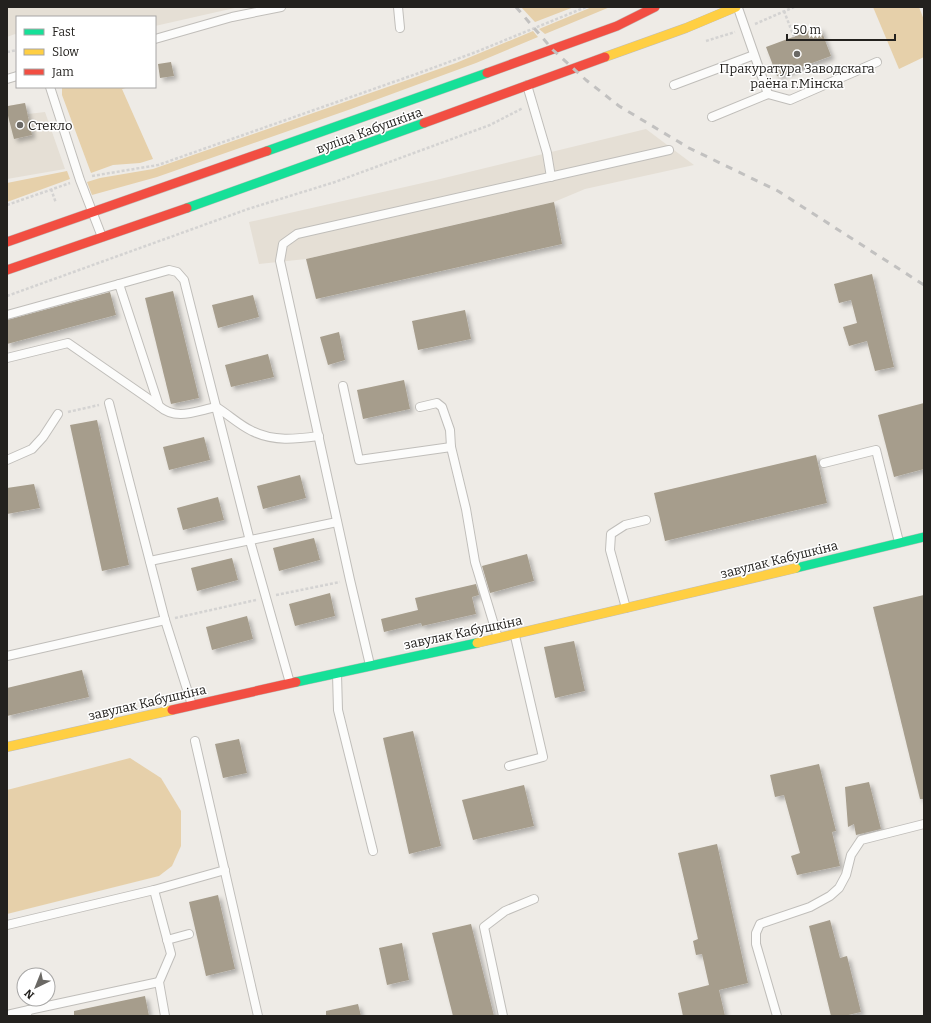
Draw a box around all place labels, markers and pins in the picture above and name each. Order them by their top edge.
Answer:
marker: Пракуратура Заводскага раёна г.Мінска [792,49,802,59]
place label: Пракуратура Заводскага раёна г.Мінска [719,61,875,91]
place label: Стекло [28,118,72,133]
marker: Стекло [15,120,25,130]

